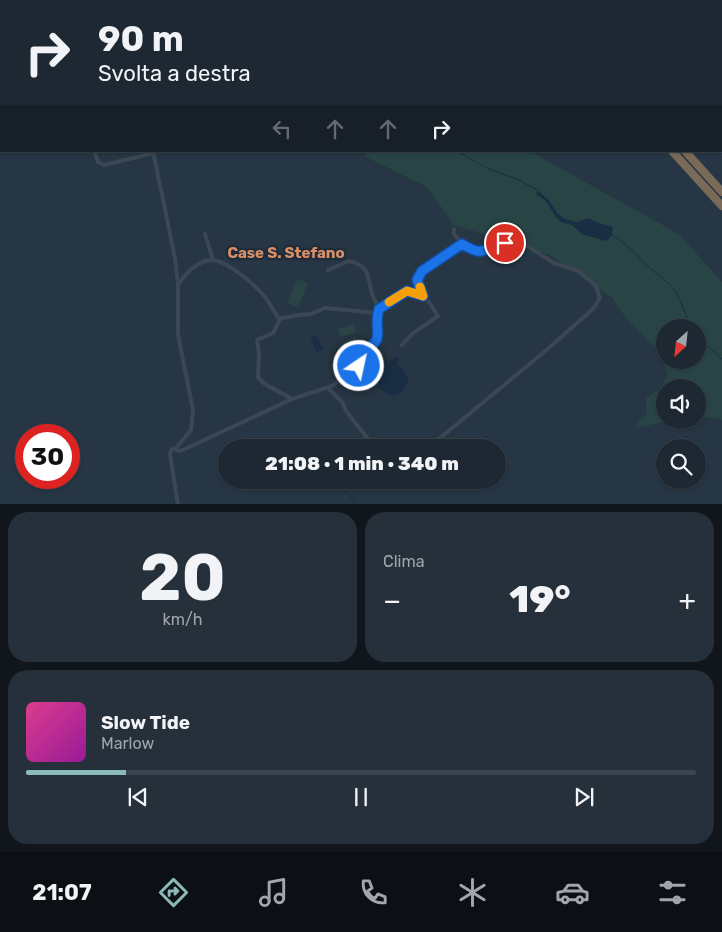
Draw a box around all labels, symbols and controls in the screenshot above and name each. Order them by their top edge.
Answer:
text: 90 m [98,18,184,60]
icon: right [15,20,80,85]
text: Svolta a destra [98,60,251,87]
icon: left [268,115,296,143]
icon: ahead [321,115,349,143]
icon: ahead [374,115,402,143]
icon: right [427,115,455,143]
pin [484,222,526,264]
icon: arrive [491,229,519,257]
district label: Case S. Stefano [227,244,345,262]
north arrow [656,319,706,369]
map controls [656,319,706,489]
position arrow [332,339,384,391]
button: sound [656,379,706,429]
speed limit sign: 30 [15,424,80,489]
button: search [656,439,706,489]
text: 21:08 · 1 min · 340 m [265,452,459,475]
text: 20 [139,539,226,616]
text: Clima [383,552,424,571]
text: 19° [509,576,570,622]
text: − [383,584,401,617]
text: + [679,584,696,617]
text: km/h [163,610,202,629]
text: Slow Tide [101,711,190,734]
text: Marlow [101,734,154,753]
icon: previous [124,783,152,811]
icon: pause [347,783,375,811]
icon: next [570,783,598,811]
icon: directions [156,875,191,910]
icon: music [256,875,291,910]
icon: phone [356,875,391,910]
icon: climate [455,875,490,910]
icon: car [555,875,590,910]
icon: filters [655,875,690,910]
text: 21:07 [32,879,92,906]

